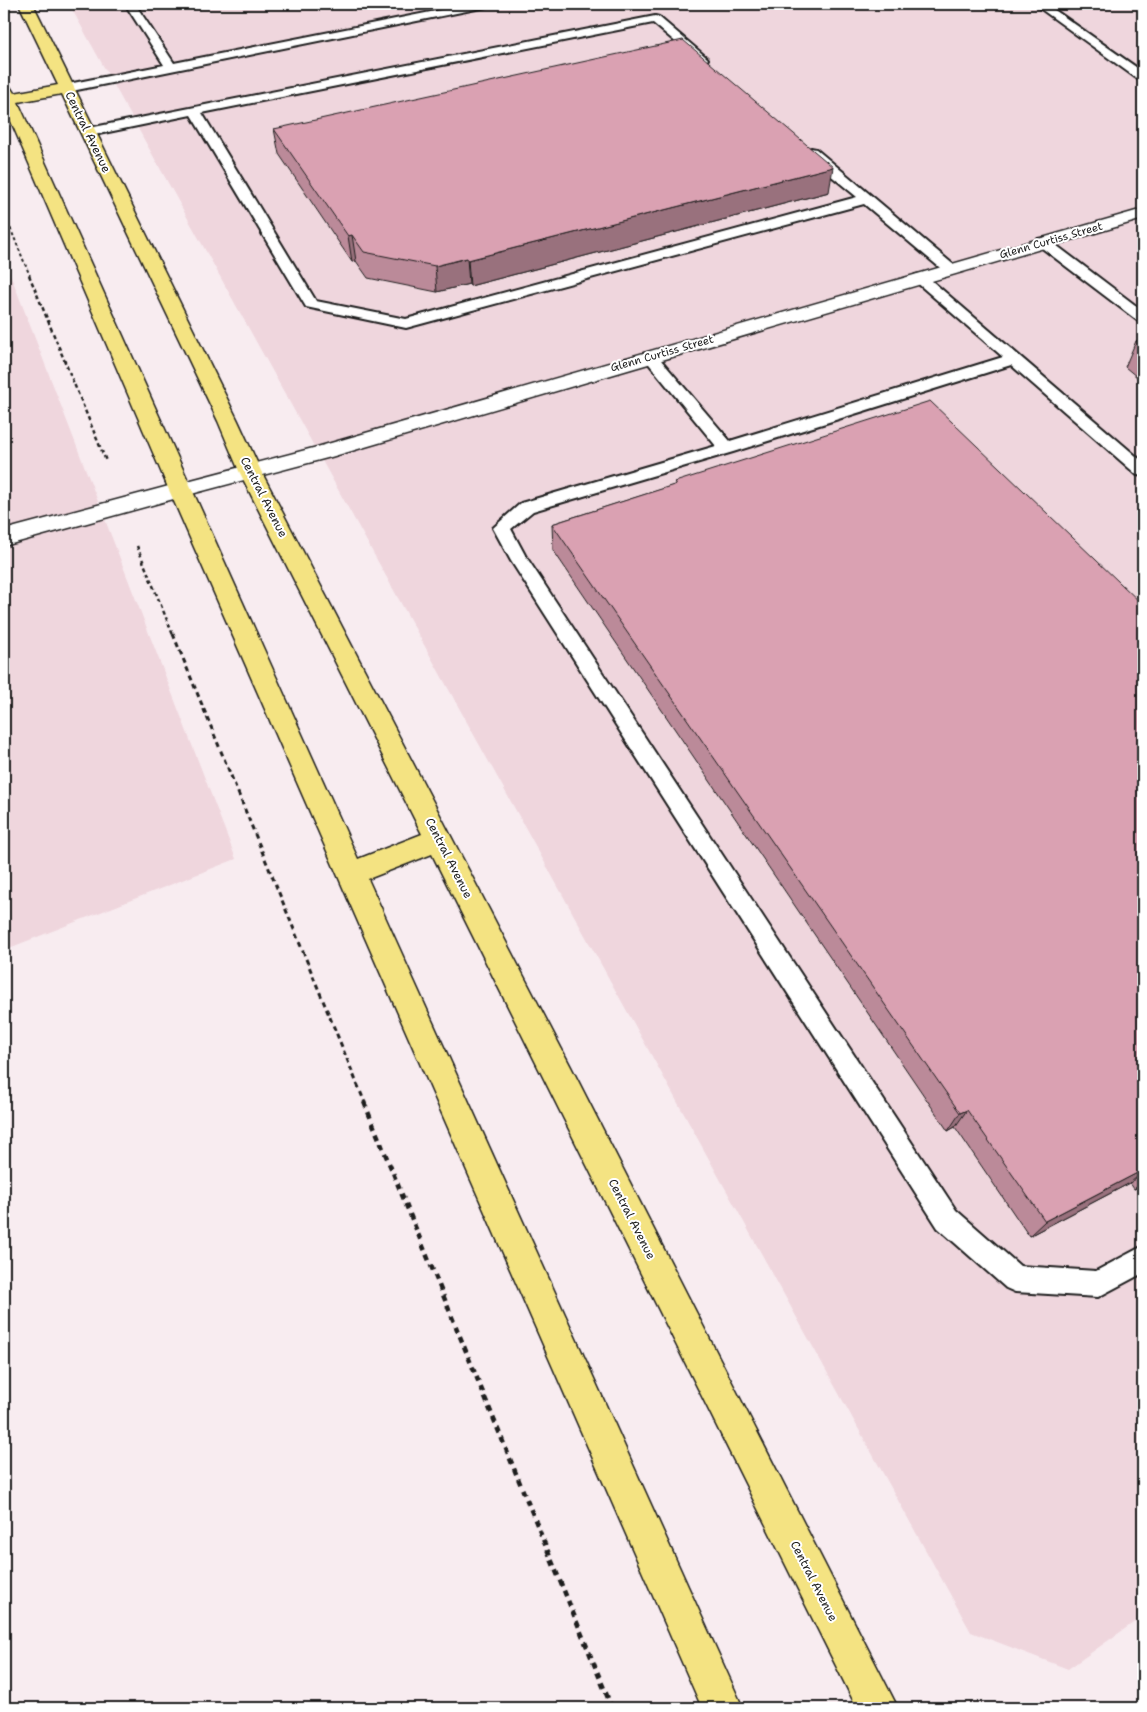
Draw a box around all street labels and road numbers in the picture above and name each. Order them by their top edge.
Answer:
street label: Central Avenue [61,89,115,175]
street label: Glenn Curtiss Street [998,219,1105,262]
street label: Glenn Curtiss Street [609,332,716,375]
street label: Central Avenue [237,454,291,540]
street label: Central Avenue [422,815,476,901]
street label: Central Avenue [605,1176,659,1262]
street label: Central Avenue [787,1538,841,1624]

